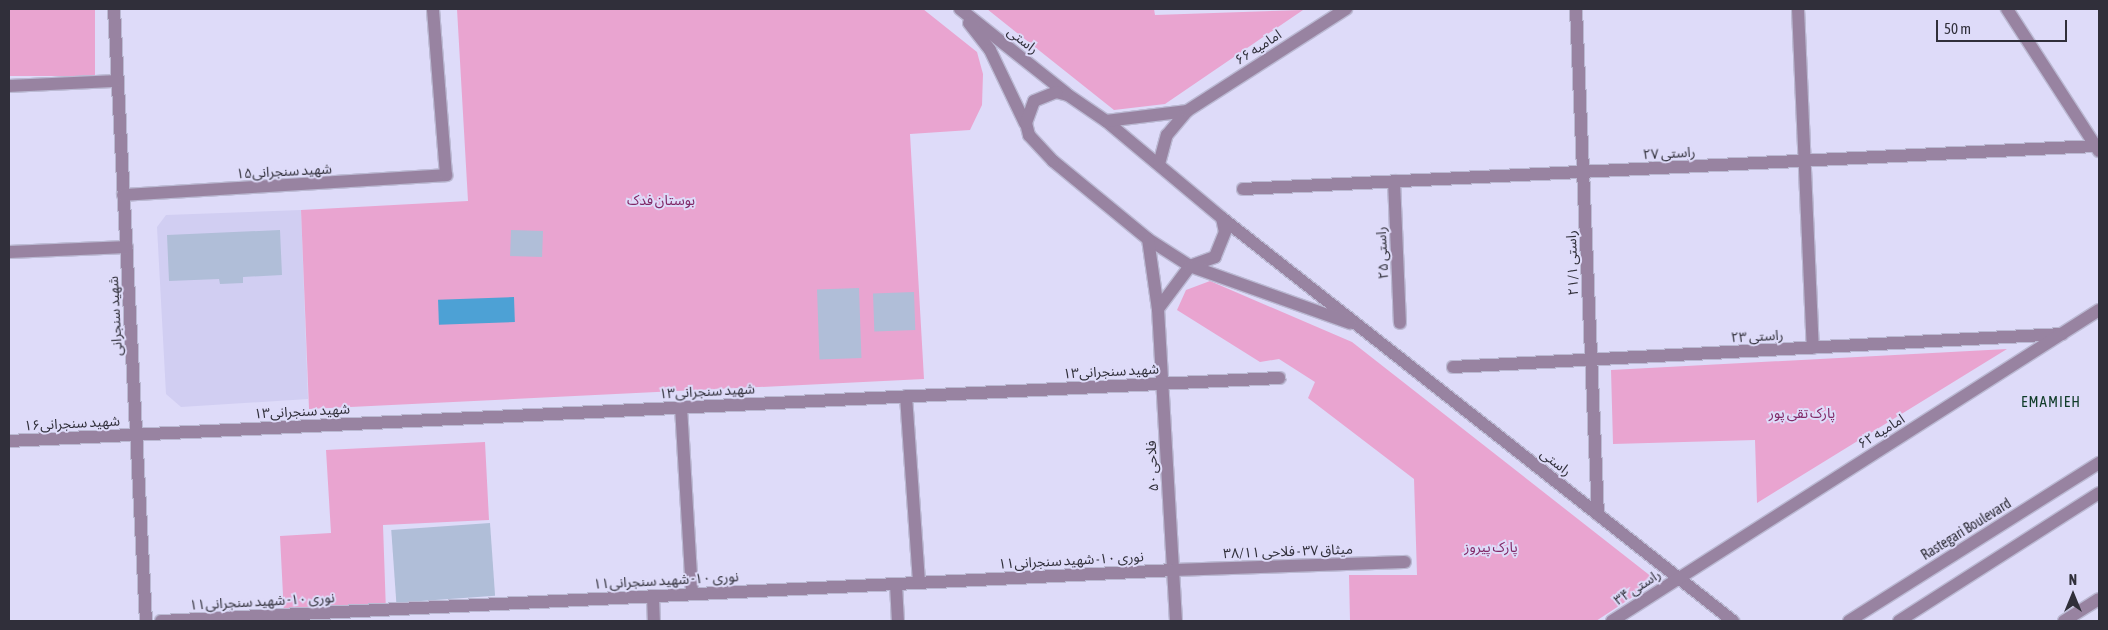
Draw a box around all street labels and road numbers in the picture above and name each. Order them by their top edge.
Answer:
street label: راستی [1004,23,1042,57]
street label: امامیه ۶۶ [1232,26,1284,68]
street label: راستی ۲۷ [1642,143,1696,163]
street label: شهید سنجرانی۱۵ [236,160,332,182]
street label: راستی ۲۵ [1372,226,1392,280]
street label: راستی ۲۱/۱ [1562,230,1582,296]
street label: شهید سنجرانی [105,276,125,356]
street label: راستی ۲۳ [1730,326,1784,346]
street label: شهید سنجرانی۱۳ [1063,360,1159,382]
street label: شهید سنجرانی۱۳ [659,380,755,402]
street label: شهید سنجرانی۱۳ [254,400,350,422]
street label: امامیه ۶۲ [1854,410,1908,452]
street label: شهید سنجرانی۱۶ [24,412,120,434]
street label: فلاحی ۵۰ [1142,440,1162,492]
street label: راستی [1537,445,1575,479]
street label: Rastegari Boulevard [1918,495,2014,563]
street label: میثاق ۳۷ - فلاحی ۳۸/۱۱ [1223,540,1353,562]
street label: نوری ۱۰- شهید سنجرانی۱۱ [998,548,1144,572]
street label: راستی ۳۴ [1610,566,1664,608]
street label: نوری ۱۰- شهید سنجرانی۱۱ [593,568,739,592]
street label: نوری ۱۰- شهید سنجرانی۱۱ [189,589,335,613]

